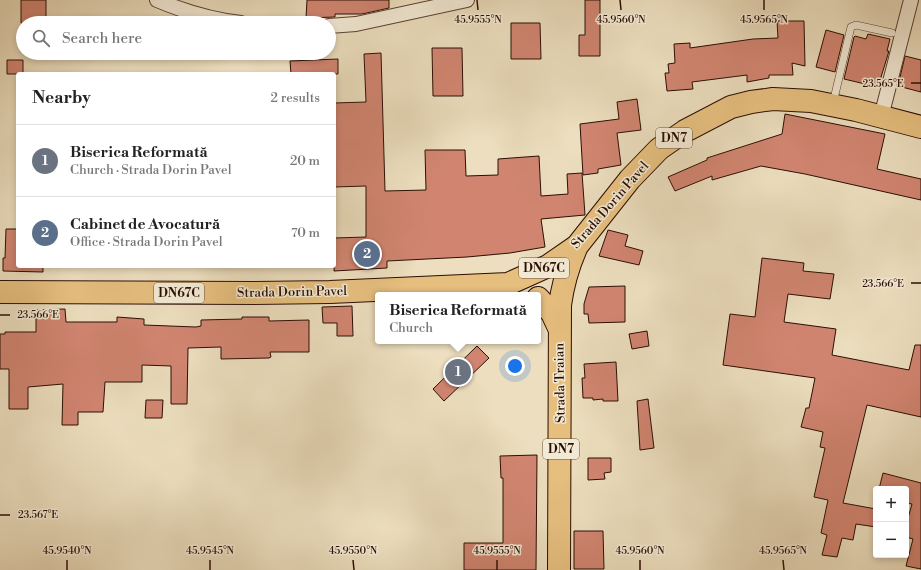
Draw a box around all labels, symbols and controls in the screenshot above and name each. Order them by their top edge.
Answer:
text: 45.9555°N [454,14,502,26]
text: 45.9560°N [596,14,646,26]
text: 45.9565°N [740,14,789,26]
search box [16,16,336,60]
icon: search [30,27,52,49]
text: Search here [62,29,142,48]
text: 23.565°E [862,78,904,90]
text: Nearby [32,87,91,109]
text: 2 results [271,90,320,106]
road number: DN7 [656,128,692,148]
text: Biserica Reformată [70,143,208,162]
text: 1 [42,153,48,169]
text: 20 m [290,153,320,169]
street label: Strada Dorin Pavel [568,158,652,252]
text: Church · Strada Dorin Pavel [70,162,232,178]
text: Cabinet de Avocatură [70,215,220,234]
text: 2 [41,225,49,241]
text: 70 m [291,225,320,241]
text: Office · Strada Dorin Pavel [70,234,223,250]
pin: 2 [354,239,380,269]
road number: DN67C [519,258,569,278]
text: 23.566°E [862,278,904,290]
road number: DN67C [154,283,204,303]
street label: Strada Dorin Pavel [237,283,347,301]
popup [375,292,541,344]
text: Biserica Reformată [389,301,527,320]
text: 23.566°E [17,309,59,321]
text: Church [389,320,433,336]
street label: Strada Traian [551,343,569,423]
your location [505,356,525,376]
pin: 1 [445,357,471,387]
road number: DN7 [543,439,579,459]
map controls [873,486,909,558]
button: + [873,486,909,522]
text: 23.567°E [18,509,58,521]
button: − [873,522,909,558]
text: 45.9540°N [42,545,92,557]
text: 45.9545°N [186,545,235,557]
text: 45.9550°N [329,545,378,557]
text: 45.9555°N [473,545,521,557]
text: 45.9560°N [615,545,665,557]
text: 45.9565°N [759,545,808,557]

